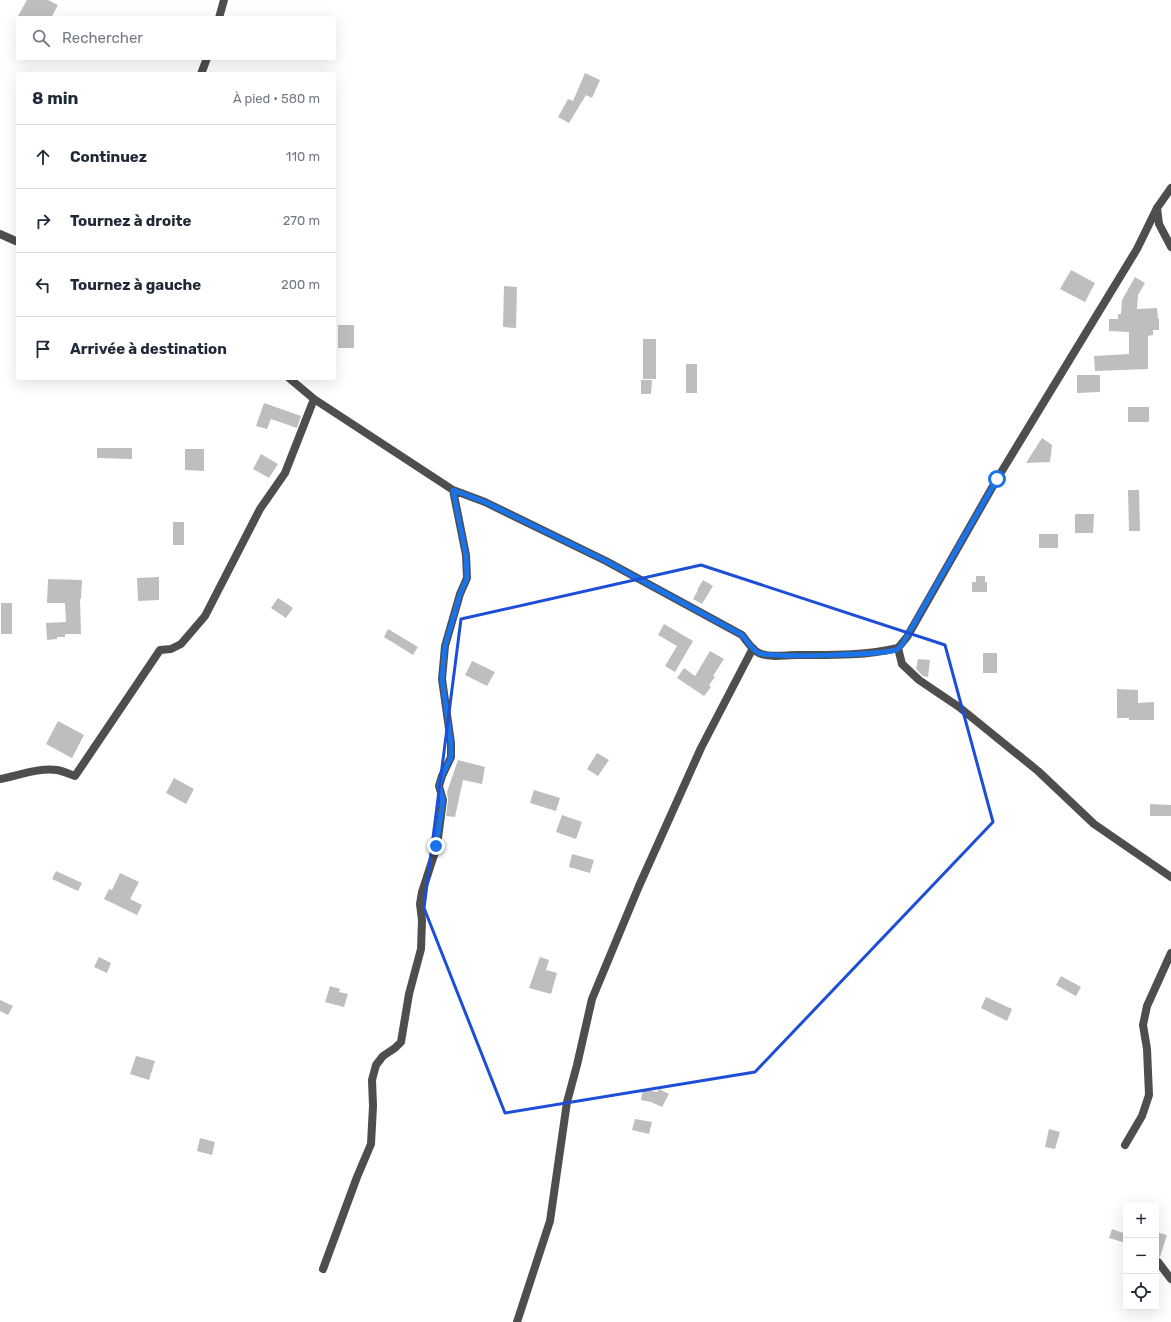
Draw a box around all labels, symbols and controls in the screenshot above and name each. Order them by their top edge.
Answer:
search box [16,16,336,60]
icon: search [30,27,52,49]
text: Rechercher [62,29,143,47]
text: 8 min [32,88,79,108]
text: À pied · 580 m [233,91,320,106]
icon: ahead [32,146,54,168]
text: Continuez [70,148,147,166]
text: 110 m [286,149,320,164]
icon: right [32,210,54,232]
text: Tournez à droite [70,212,191,230]
text: 270 m [283,213,320,228]
icon: left [32,274,54,296]
text: Tournez à gauche [70,276,201,294]
text: 200 m [281,277,320,292]
icon: arrive [32,338,54,360]
text: Arrivée à destination [70,340,227,358]
route start [988,470,1006,488]
route end [427,837,445,855]
map controls [1123,1202,1159,1310]
button: + [1123,1202,1159,1238]
button: − [1123,1238,1159,1274]
button: locate [1123,1274,1159,1310]

